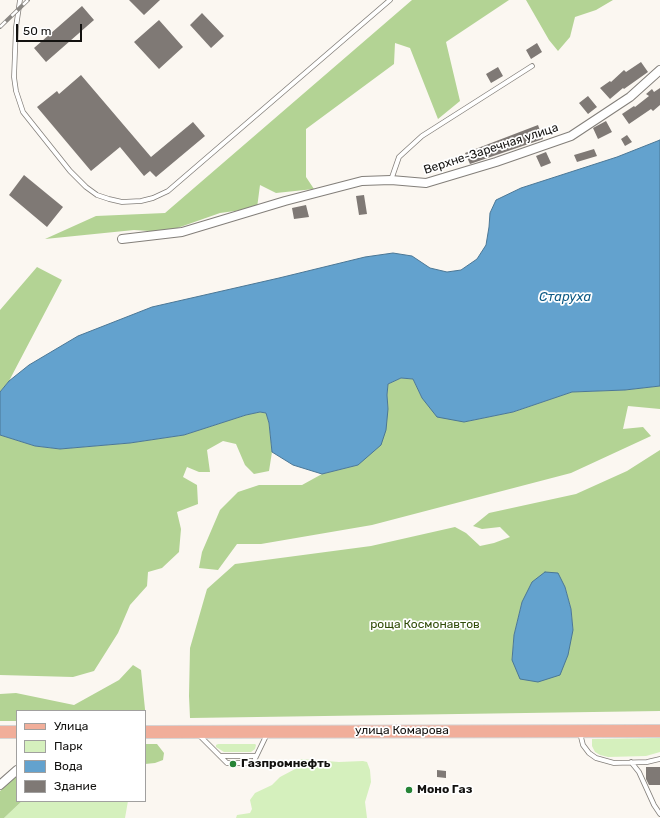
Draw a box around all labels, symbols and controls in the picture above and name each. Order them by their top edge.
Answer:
scale bar [18,16,84,42]
text: 50 m [23,24,51,38]
street label: Верхне-Заречная улица [422,120,560,178]
water label: Старуха [539,289,591,305]
park label: роща Космонавтов [370,618,480,632]
legend [16,710,146,802]
text: Улица [54,719,88,733]
street label: улица Комарова [355,724,449,738]
text: Парк [54,739,83,753]
place label: Газпромнефть [241,757,330,771]
text: Вода [54,759,83,773]
marker: Газпромнефть [228,759,238,769]
text: Здание [54,779,97,793]
place label: Моно Газ [417,783,472,797]
marker: Моно Газ [404,785,414,795]

